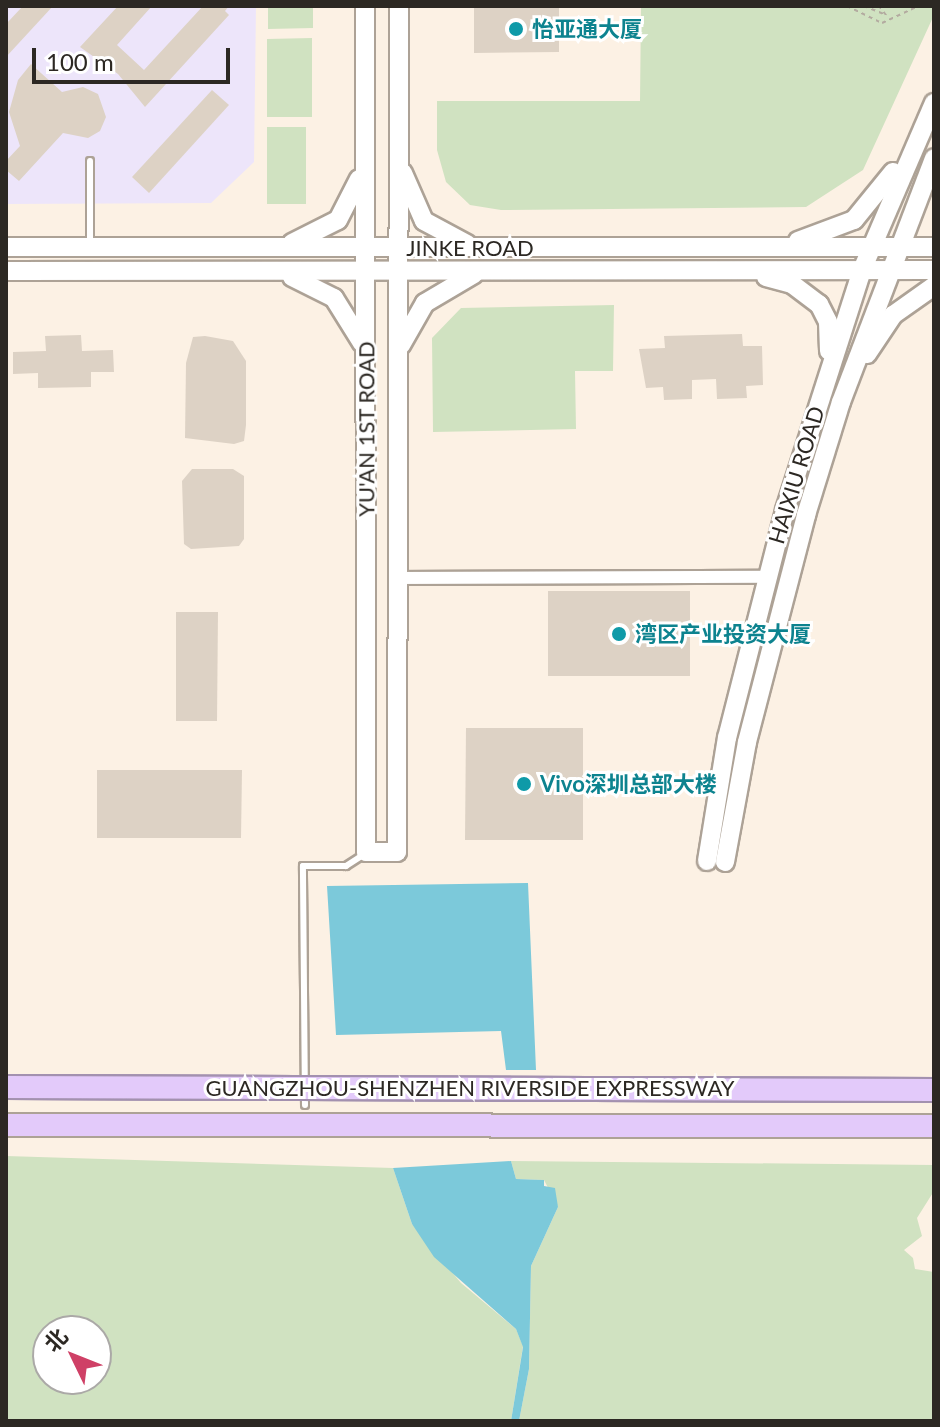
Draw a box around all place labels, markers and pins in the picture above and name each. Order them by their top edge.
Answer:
place label: 怡亚通大厦 [532,16,642,42]
marker: 怡亚通大厦 [507,20,525,38]
place label: 湾区产业投资大厦 [635,621,811,647]
marker: 湾区产业投资大厦 [610,625,628,643]
place label: Vivo深圳总部大楼 [540,771,717,797]
marker: Vivo深圳总部大楼 [515,775,533,793]

